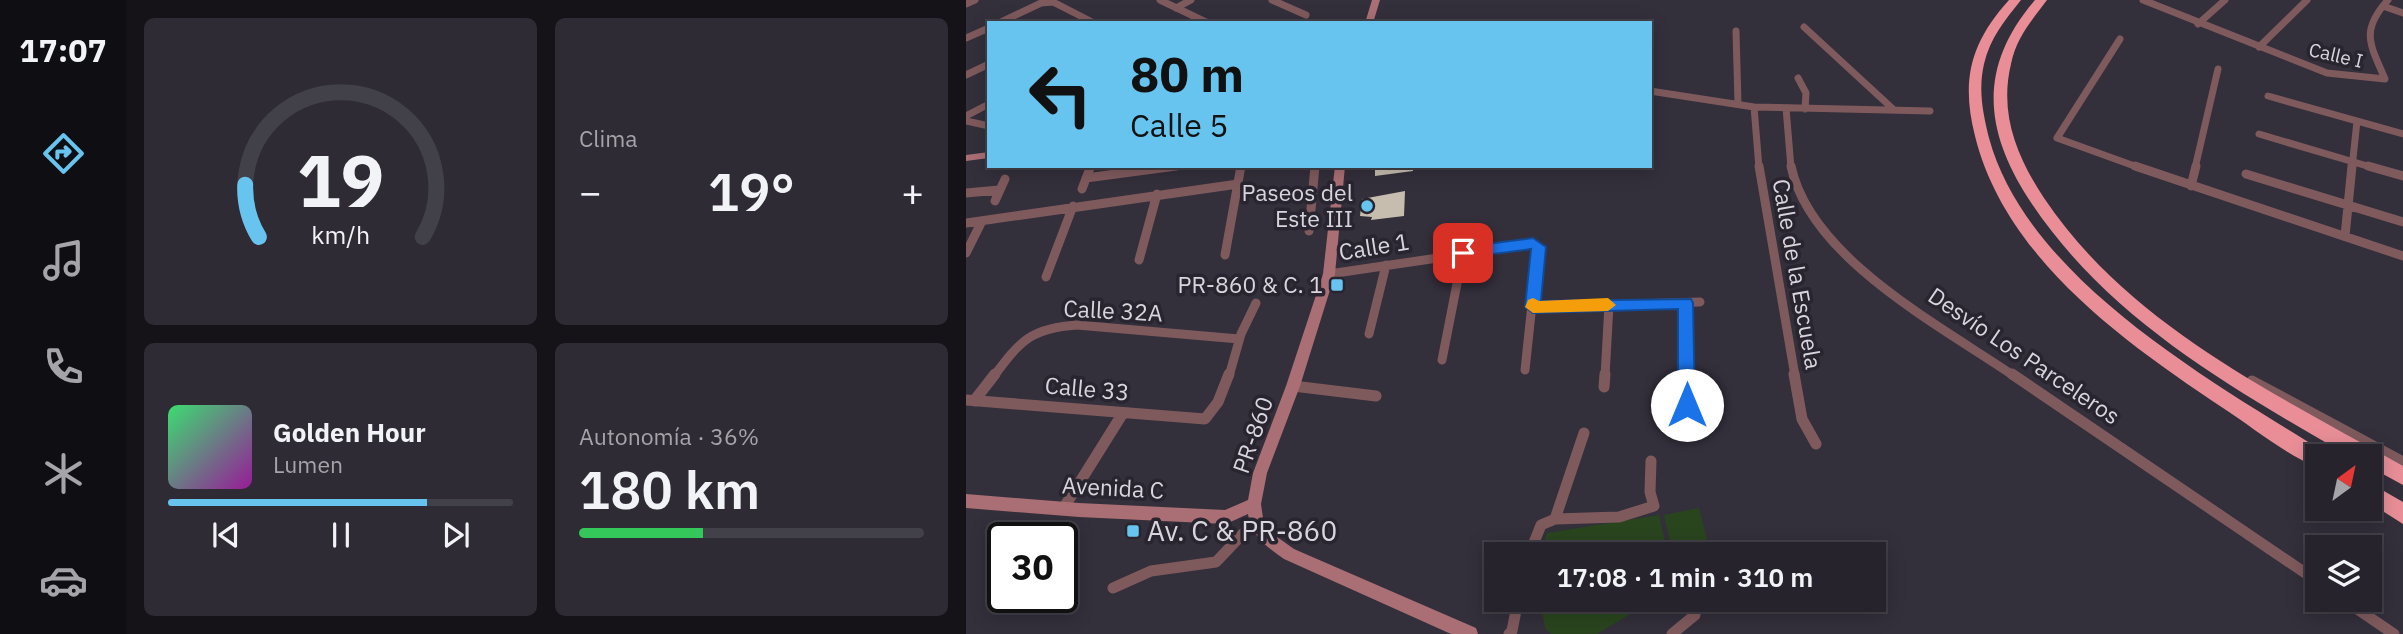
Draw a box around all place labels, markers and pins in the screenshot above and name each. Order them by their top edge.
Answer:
place label: Paseos del Este III [1241,177,1353,233]
marker: Paseos del Este III [1359,198,1375,214]
pin [1433,223,1493,283]
place label: PR-860 & C. 1 [1178,269,1323,299]
marker: PR-860 & C. 1 [1329,277,1345,293]
place label: Av. C & PR-860 [1147,512,1337,549]
marker: Av. C & PR-860 [1125,523,1141,539]

